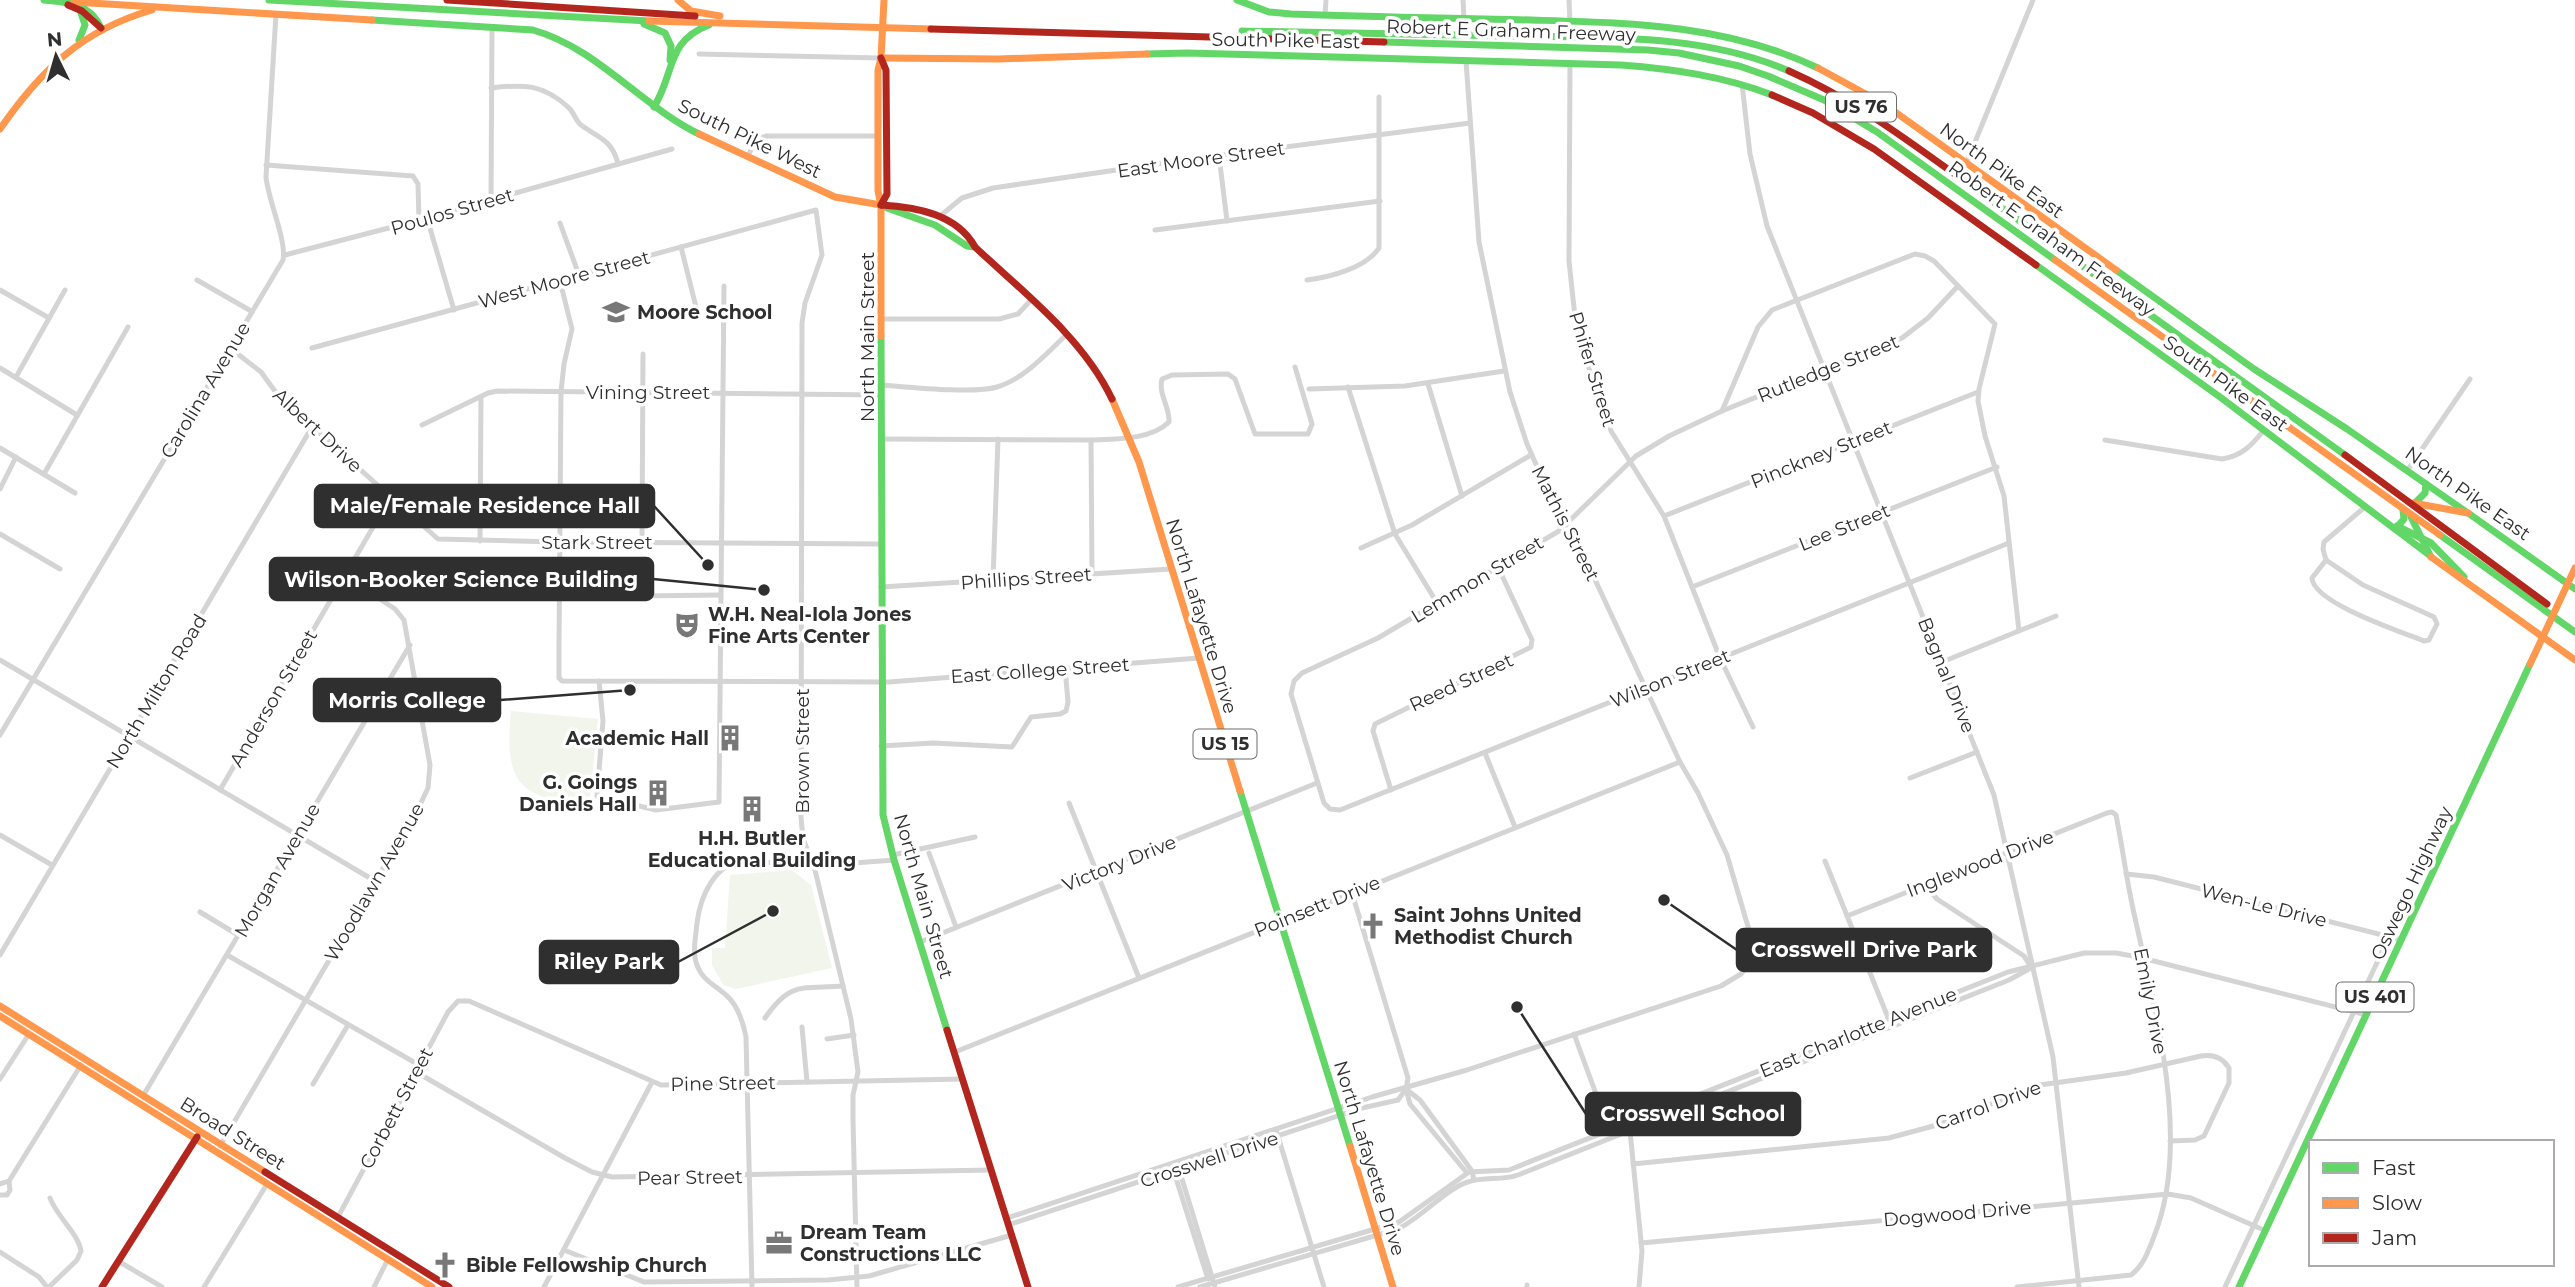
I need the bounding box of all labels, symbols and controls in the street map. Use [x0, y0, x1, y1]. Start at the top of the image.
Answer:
street label: Robert E Graham Freeway [1386, 15, 1637, 46]
north arrow [21, 21, 91, 91]
text: N [46, 27, 63, 52]
street label: South Pike East [1211, 28, 1361, 53]
road number: US 76 [1826, 92, 1896, 122]
street label: South Pike West [674, 94, 825, 183]
street label: North Pike East [1935, 118, 2068, 223]
street label: East Moore Street [1116, 136, 1287, 183]
street label: Robert E Graham Freeway [1944, 156, 2160, 321]
street label: Poulos Street [388, 183, 517, 240]
street label: West Moore Street [476, 245, 653, 313]
street label: North Main Street [856, 251, 879, 422]
school or university icon: Moore School [601, 297, 631, 327]
place label: Moore School [637, 301, 773, 324]
street label: Phifer Street [1564, 309, 1621, 430]
street label: Carolina Avenue [156, 318, 255, 463]
street label: Rutledge Street [1754, 329, 1903, 407]
street label: South Pike East [2159, 330, 2293, 437]
street label: Vining Street [586, 381, 710, 404]
street label: Albert Drive [268, 383, 367, 477]
street label: Pinckney Street [1747, 416, 1895, 493]
street label: North Pike East [2401, 442, 2535, 545]
street label: Mathis Street [1527, 462, 1605, 585]
callout: Male/Female Residence Hall [315, 485, 654, 527]
text: Male/Female Residence Hall [330, 493, 640, 518]
street label: Lee Street [1795, 499, 1893, 556]
street label: North Lafayette Drive [1161, 516, 1242, 716]
street label: Stark Street [541, 531, 653, 554]
street label: Lemmon Street [1407, 531, 1548, 628]
callout: Wilson-Booker Science Building [270, 558, 653, 600]
street label: Phillips Street [960, 562, 1093, 595]
text: Wilson-Booker Science Building [284, 567, 638, 592]
place label: W.H. Neal-Iola Jones Fine Arts Center [708, 603, 911, 648]
street label: North Milton Road [101, 610, 212, 773]
theatre icon: W.H. Neal-Iola Jones Fine Arts Center [672, 610, 702, 640]
street label: Bagnal Drive [1913, 614, 1980, 736]
street label: Anderson Street [225, 625, 322, 771]
street label: Wilson Street [1607, 644, 1734, 713]
street label: Reed Street [1406, 648, 1517, 717]
street label: East College Street [950, 653, 1131, 688]
callout: Morris College [314, 679, 500, 721]
text: Morris College [328, 688, 486, 713]
street label: Brown Street [791, 688, 814, 814]
building icon: Academic Hall [715, 723, 745, 753]
place label: Academic Hall [565, 727, 709, 750]
road number: US 15 [1194, 730, 1256, 758]
place label: G. Goings Daniels Hall [519, 771, 637, 816]
building icon: G. Goings Daniels Hall [643, 778, 673, 808]
building icon: H.H. Butler Educational Building [737, 794, 767, 824]
street label: Morgan Avenue [230, 799, 325, 941]
street label: Woodlawn Avenue [320, 799, 429, 966]
street label: Oswego Highway [2366, 802, 2457, 964]
street label: North Main Street [889, 811, 958, 982]
street label: Inglewood Drive [1903, 825, 2057, 902]
place label: H.H. Butler Educational Building [648, 827, 856, 872]
street label: Victory Drive [1059, 830, 1179, 897]
street label: Poinsett Drive [1251, 871, 1384, 942]
street label: Wen-Le Drive [2199, 879, 2329, 932]
place label: Saint Johns United Methodist Church [1394, 904, 1582, 949]
church icon: Saint Johns United Methodist Church [1358, 911, 1388, 941]
callout: Crosswell Drive Park [1737, 929, 1991, 971]
text: Crosswell Drive Park [1751, 937, 1977, 962]
callout: Riley Park [540, 941, 678, 983]
street label: Emily Drive [2129, 946, 2172, 1056]
text: Riley Park [554, 949, 665, 974]
street label: East Charlotte Avenue [1756, 982, 1960, 1083]
road number: US 401 [2336, 982, 2414, 1012]
street label: Corbett Street [355, 1043, 438, 1173]
street label: North Lafayette Drive [1329, 1058, 1410, 1258]
street label: Pine Street [670, 1071, 776, 1096]
street label: Carrol Drive [1932, 1076, 2044, 1135]
street label: Broad Street [176, 1092, 290, 1175]
callout: Crosswell School [1586, 1093, 1800, 1135]
text: Crosswell School [1600, 1101, 1786, 1126]
street label: Crosswell Drive [1137, 1126, 1281, 1193]
legend [2309, 1140, 2554, 1266]
text: Fast [2372, 1155, 2416, 1180]
street label: Pear Street [637, 1165, 743, 1190]
text: Slow [2372, 1190, 2422, 1215]
street label: Dogwood Drive [1882, 1196, 2032, 1231]
place label: Dream Team Constructions LLC [800, 1221, 982, 1266]
text: Jam [2371, 1225, 2417, 1250]
office icon: Dream Team Constructions LLC [764, 1228, 794, 1258]
church icon: Bible Fellowship Church [430, 1250, 460, 1280]
place label: Bible Fellowship Church [466, 1254, 707, 1277]

